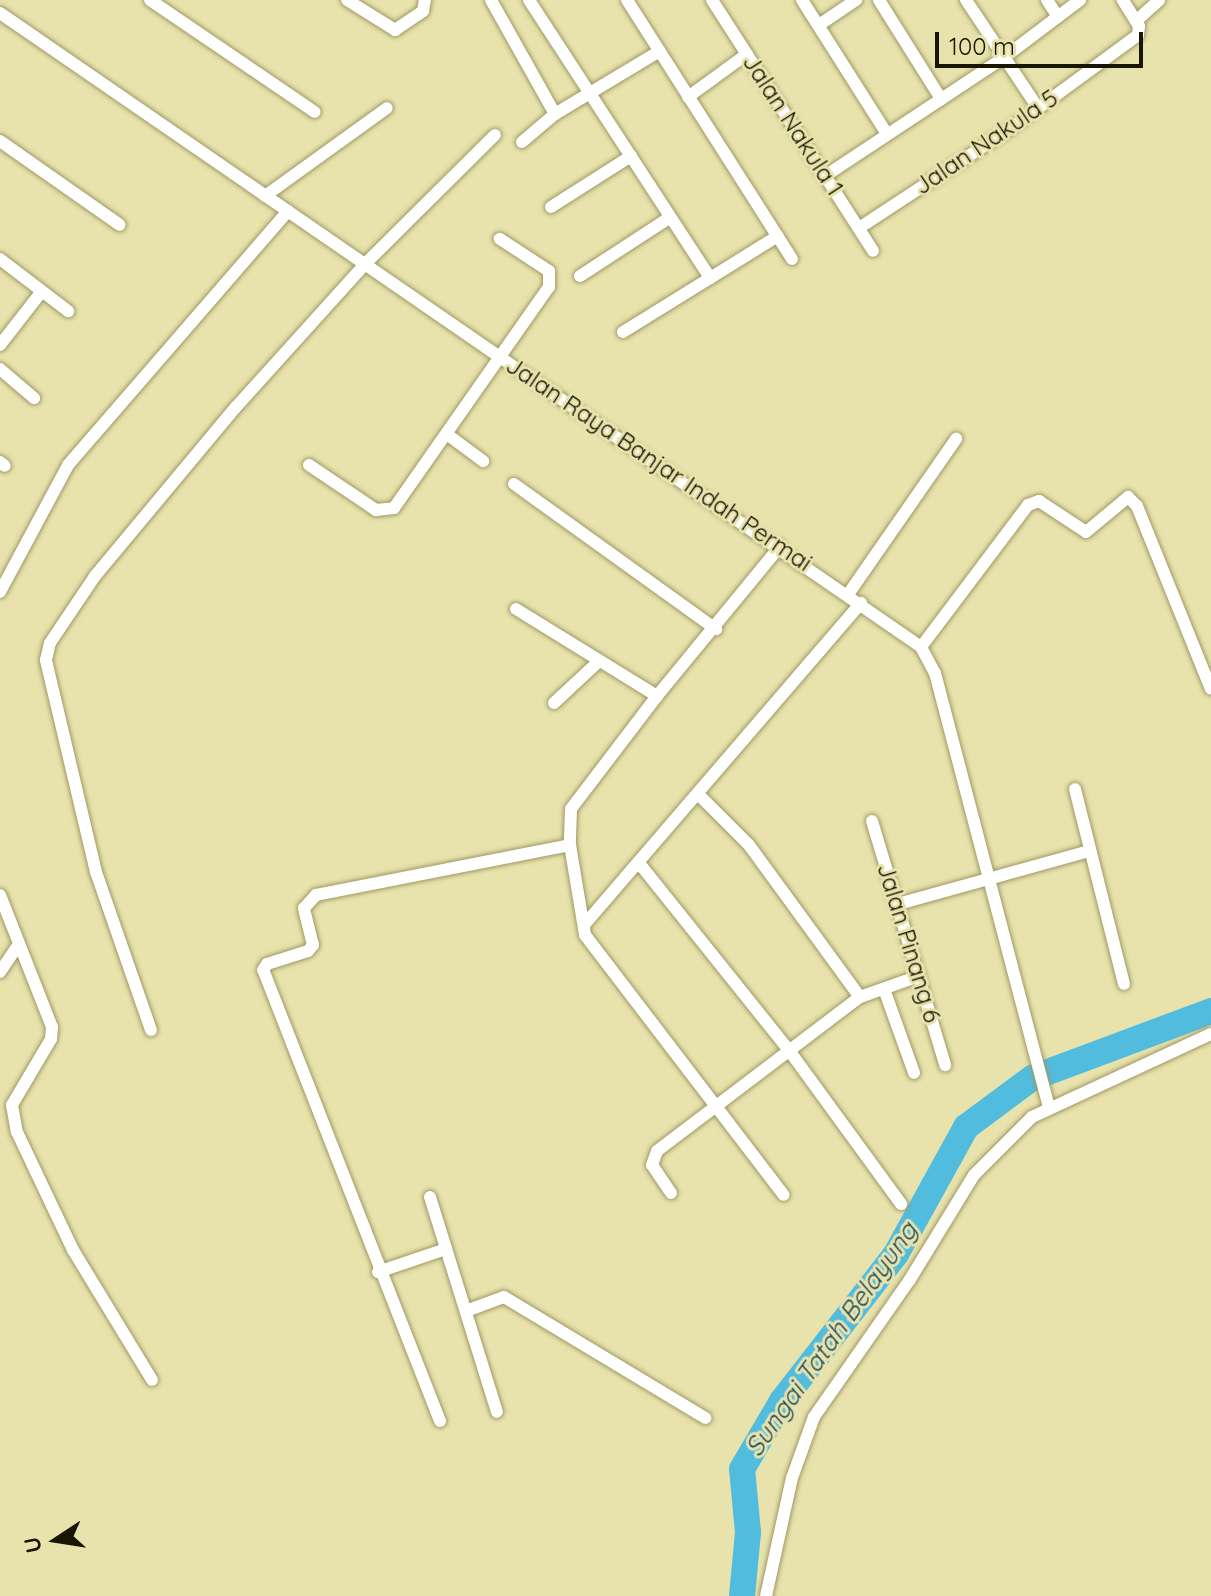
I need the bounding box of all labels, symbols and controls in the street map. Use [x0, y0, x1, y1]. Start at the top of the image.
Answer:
scale bar [939, 16, 1147, 66]
text: 100 m [949, 31, 1015, 61]
street label: Jalan Nakula 1 [737, 49, 849, 201]
street label: Jalan Nakula 5 [909, 83, 1063, 201]
street label: Jalan Raya Banjar Indah Permai [501, 351, 817, 577]
street label: Jalan Pinang 6 [871, 860, 947, 1026]
water label: Sungai Tatah Belayung [738, 1216, 924, 1462]
north arrow [16, 1500, 96, 1580]
text: U [17, 1534, 48, 1555]

